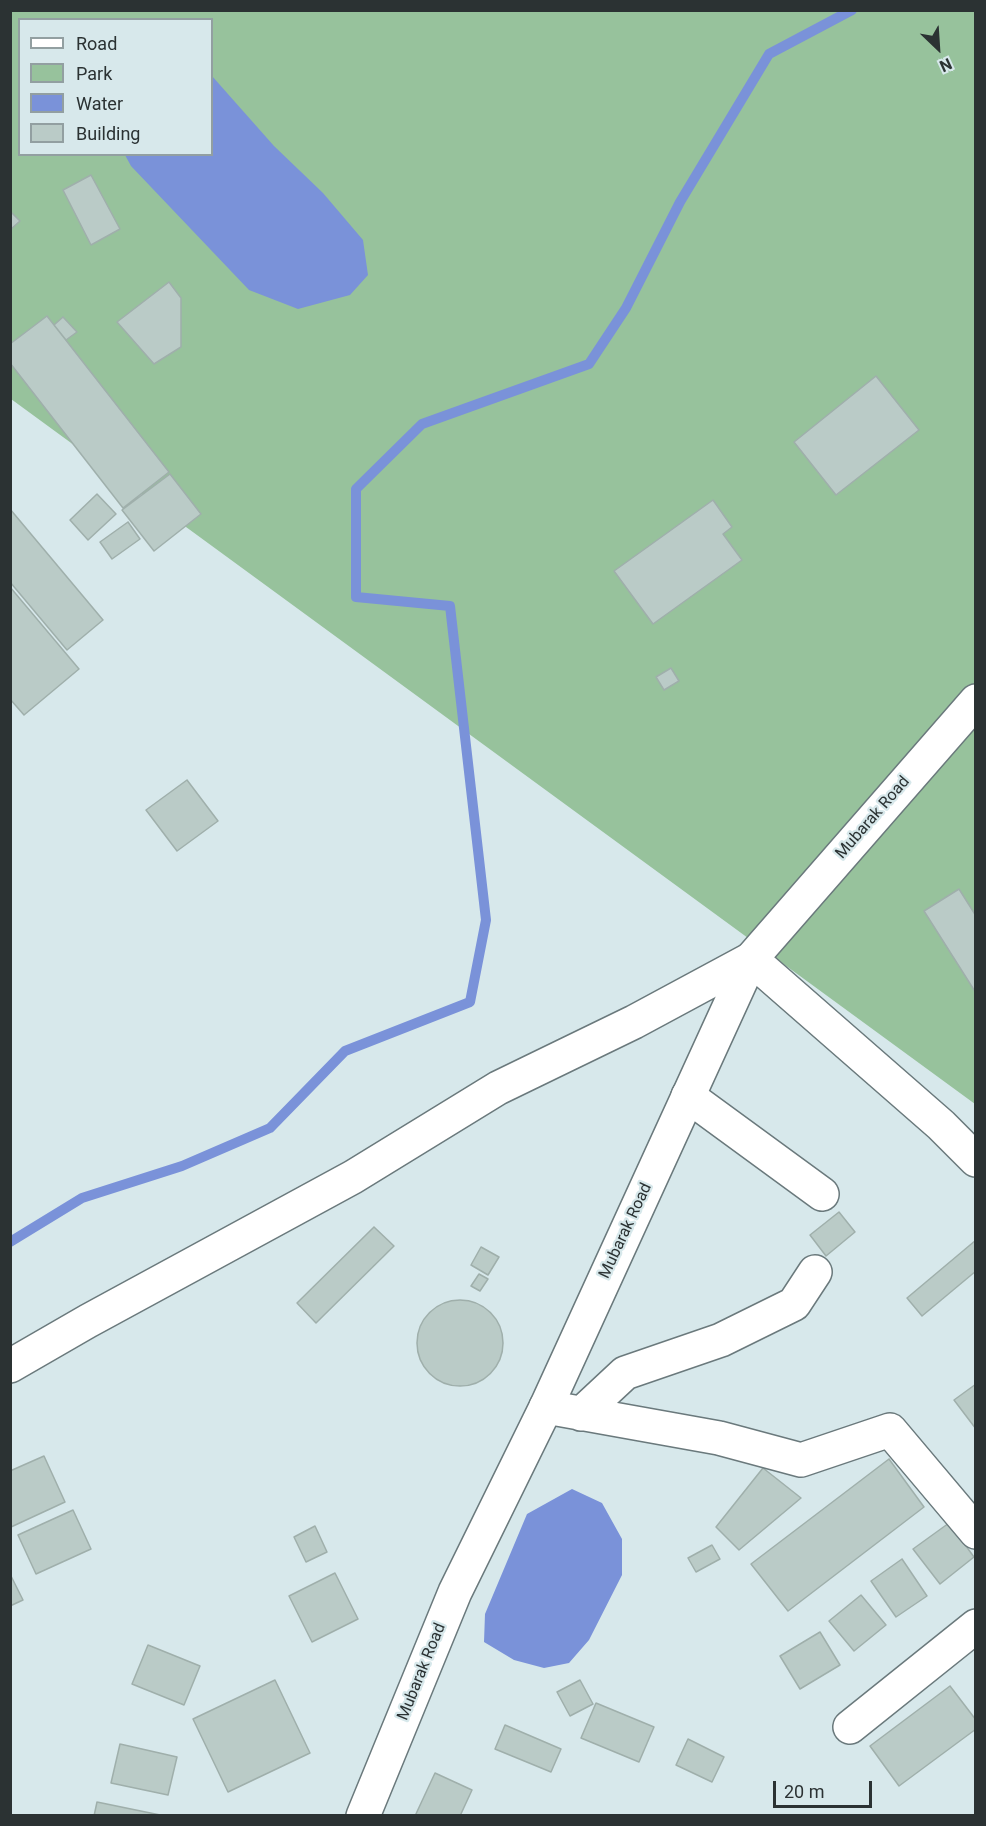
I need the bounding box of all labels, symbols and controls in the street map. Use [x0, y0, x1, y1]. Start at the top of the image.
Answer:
legend [18, 18, 213, 156]
north arrow [908, 18, 968, 78]
text: Road [76, 33, 117, 54]
text: N [937, 54, 955, 76]
text: Park [76, 63, 112, 84]
text: Water [76, 93, 123, 114]
text: Building [76, 123, 140, 144]
street label: Mubarak Road [832, 773, 914, 863]
street label: Mubarak Road [596, 1180, 656, 1282]
street label: Mubarak Road [394, 1621, 450, 1723]
scale bar [776, 1769, 875, 1807]
text: 20 m [784, 1781, 824, 1802]

